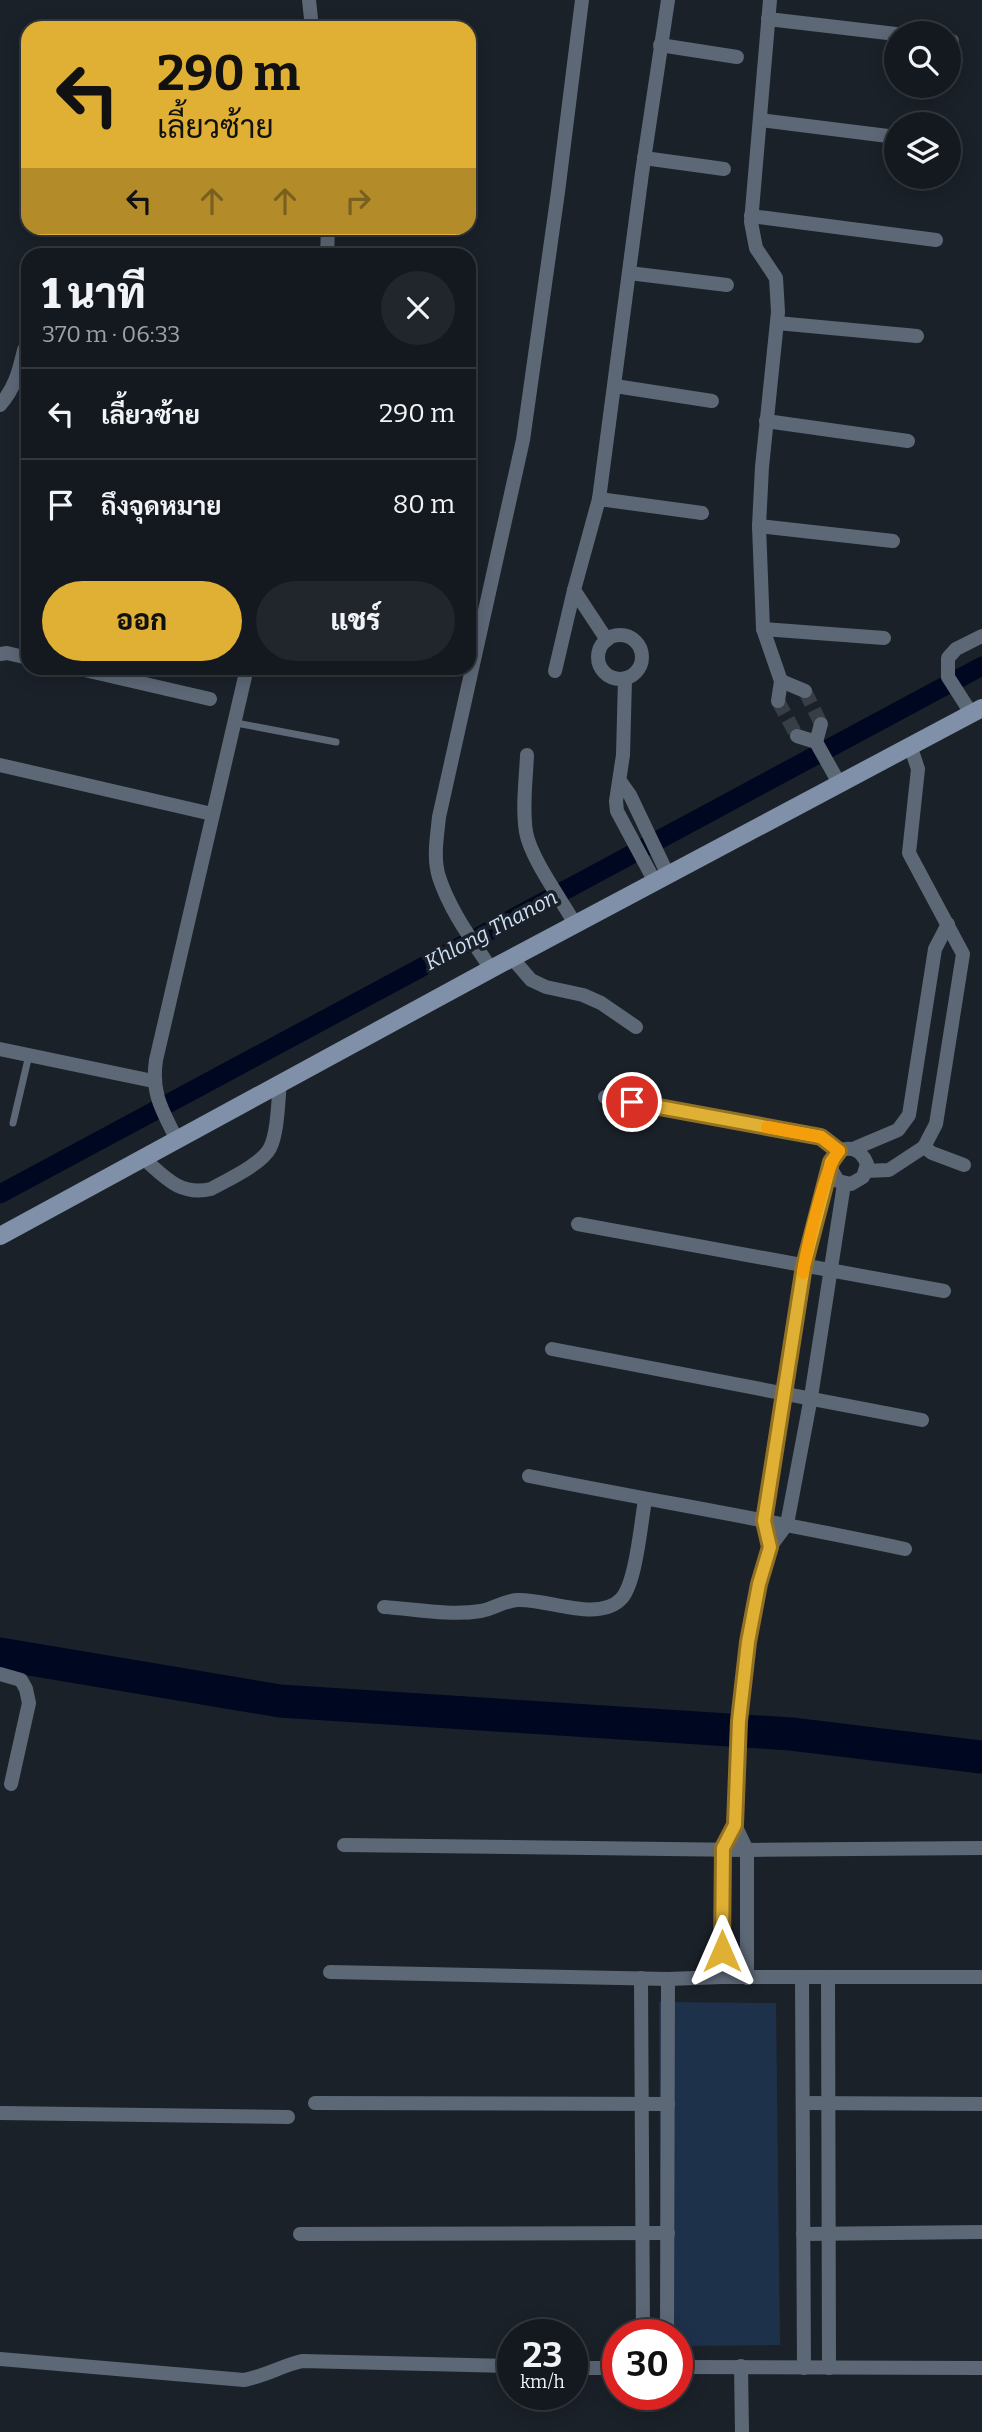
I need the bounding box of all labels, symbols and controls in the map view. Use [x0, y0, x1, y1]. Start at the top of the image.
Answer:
map controls [884, 21, 961, 189]
button: search [884, 21, 961, 98]
text: 290 m [157, 44, 300, 103]
icon: left [42, 49, 133, 140]
text: เลี้ยวซ้าย [157, 108, 274, 146]
button: layers [884, 112, 961, 189]
icon: left [120, 182, 158, 220]
icon: ahead [193, 182, 231, 220]
icon: ahead [266, 182, 304, 220]
icon: right [339, 182, 377, 220]
text: 1 นาที [42, 269, 146, 319]
button: close [381, 271, 455, 345]
text: 370 m · 06:33 [42, 320, 180, 348]
icon: left [42, 395, 80, 433]
text: 290 m [379, 398, 455, 429]
text: เลี้ยวซ้าย [101, 400, 200, 431]
icon: arrive [42, 486, 80, 524]
text: 80 m [393, 489, 455, 520]
text: ถึงจุดหมาย [101, 491, 222, 522]
button: ออก [42, 581, 242, 661]
button: แชร์ [256, 581, 455, 661]
water label: Khlong Thanon [420, 884, 562, 976]
pin [602, 1072, 662, 1132]
icon: arrive [613, 1083, 651, 1121]
position arrow [685, 1914, 759, 1988]
speed limit sign: 30 [602, 2319, 693, 2410]
text: 23 [523, 2334, 562, 2376]
text: km/h [520, 2371, 565, 2393]

